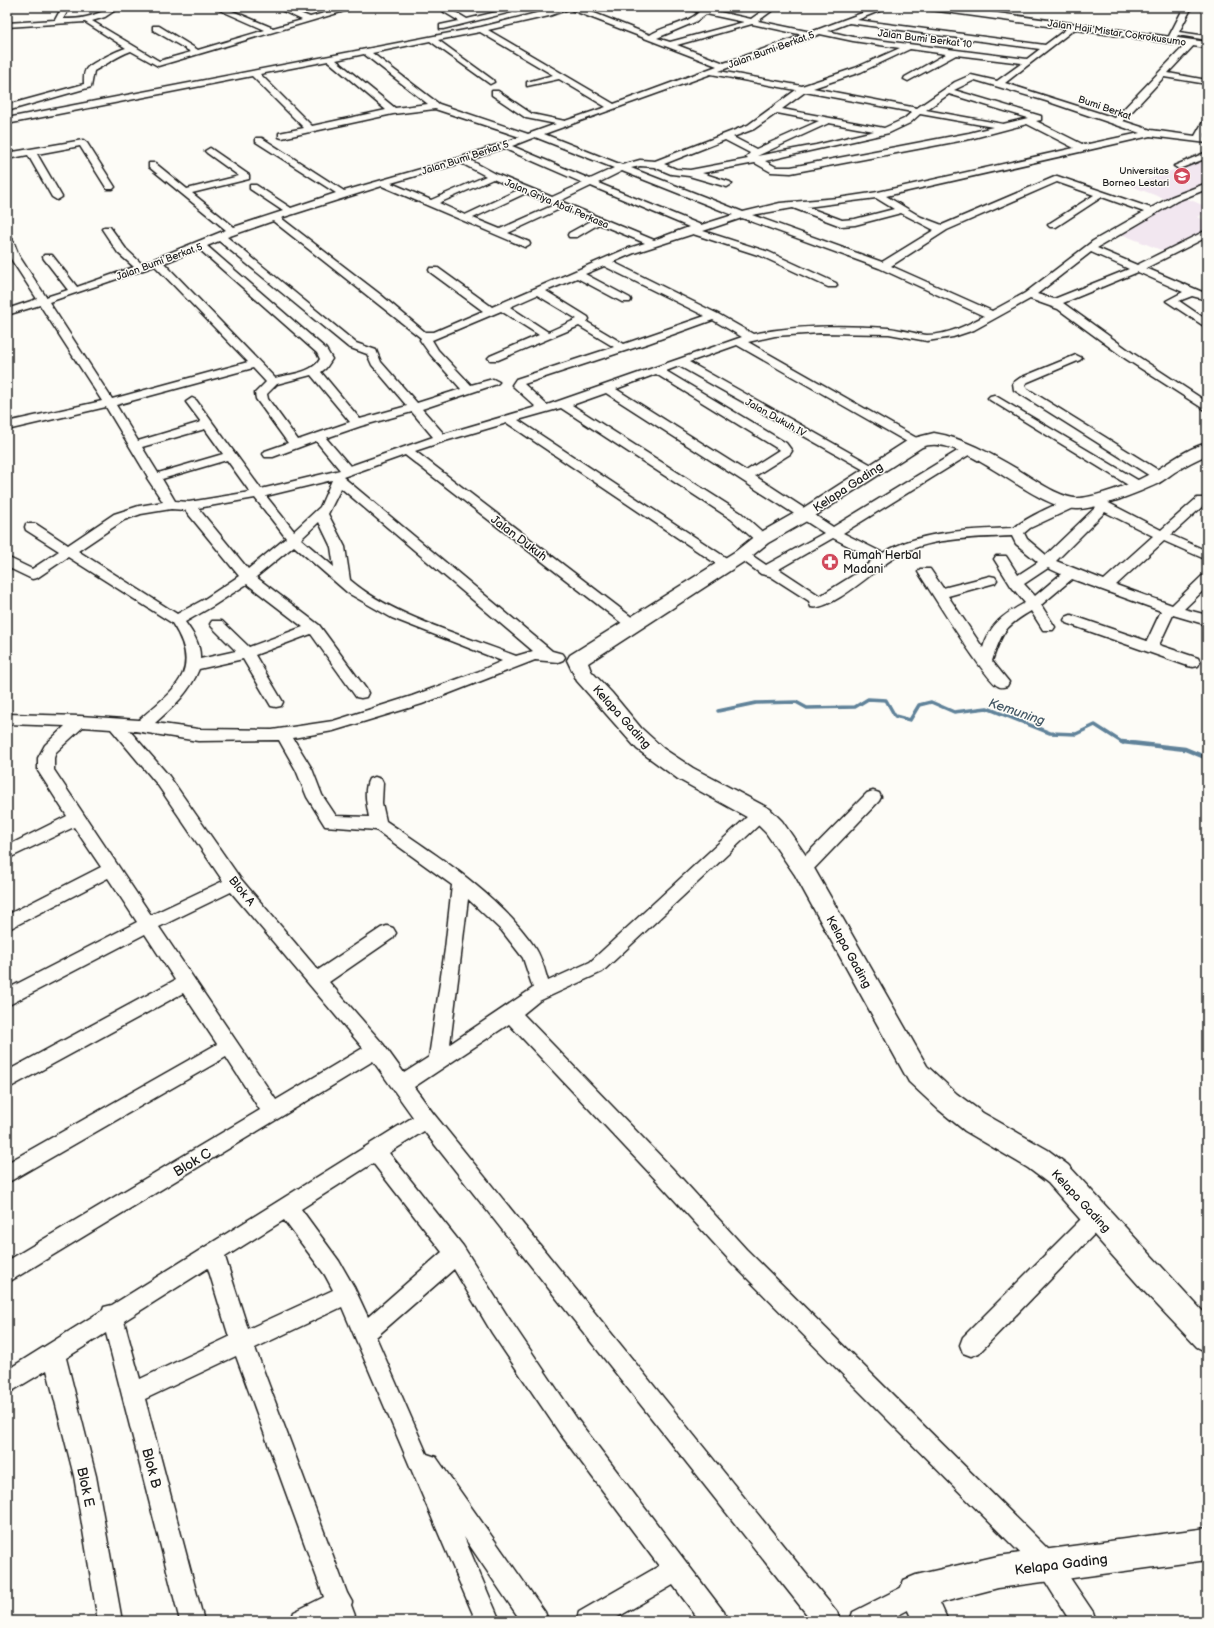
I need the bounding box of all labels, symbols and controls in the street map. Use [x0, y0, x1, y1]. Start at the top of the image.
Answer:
street label: Jalan Haji Mistar Cokrokusumo [1047, 17, 1187, 49]
street label: Jalan Bumi Berkat 10 [877, 27, 973, 51]
street label: Jalan Bumi Berkat 5 [727, 29, 816, 71]
street label: Bumi Berkat [1076, 93, 1133, 123]
street label: Jalan Bumi Berkat 5 [420, 138, 511, 178]
place label: Universitas Borneo Lestari [1102, 165, 1169, 189]
school or university icon: Universitas Borneo Lestari [1172, 166, 1192, 186]
street label: Jalan Griya Abdi Perkasa [503, 177, 611, 231]
street label: Jalan Bumi Berkat 5 [115, 241, 204, 283]
street label: Jalan Dukuh IV [743, 396, 809, 440]
street label: Kelapa Gading [811, 459, 886, 516]
street label: Jalan Dukuh [488, 512, 550, 565]
place label: Rumah Herbal Madani [843, 548, 921, 577]
pharmacy icon: Rumah Herbal Madani [820, 552, 840, 572]
street label: Kelapa Gading [589, 682, 654, 752]
water label: Kemuning [986, 695, 1048, 729]
street label: Blok A [225, 873, 259, 910]
street label: Kelapa Gading [823, 913, 875, 991]
street label: Blok C [170, 1145, 214, 1180]
street label: Kelapa Gading [1048, 1167, 1114, 1236]
street label: Blok B [138, 1446, 165, 1490]
street label: Blok E [73, 1466, 98, 1509]
street label: Kelapa Gading [1014, 1550, 1109, 1579]

